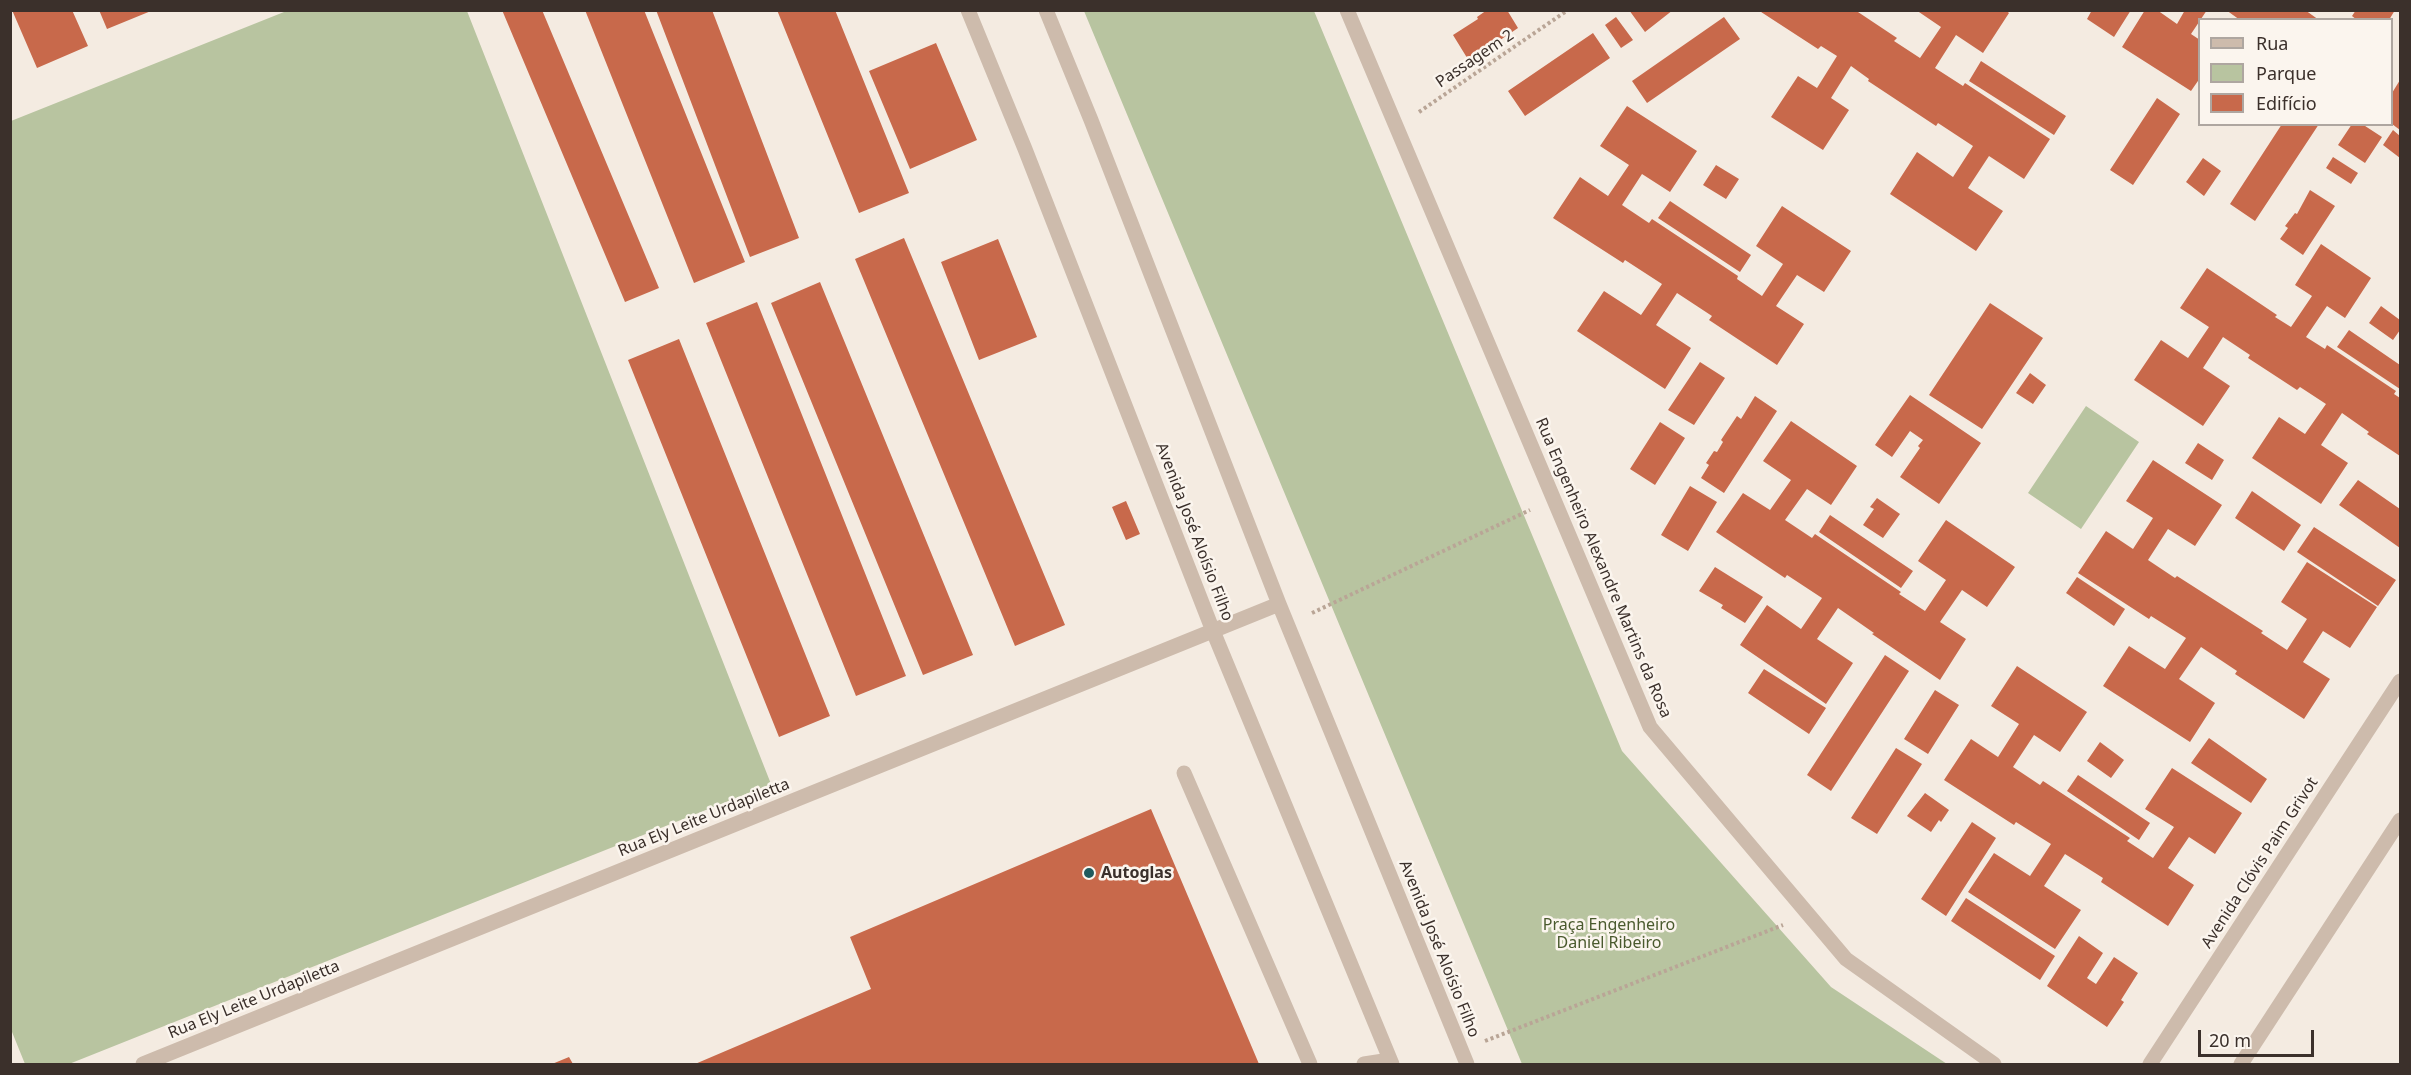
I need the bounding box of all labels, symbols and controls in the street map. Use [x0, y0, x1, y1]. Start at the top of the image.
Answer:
legend [2198, 18, 2393, 126]
street label: Passagem 2 [1432, 26, 1518, 92]
text: Rua [2256, 31, 2288, 55]
text: Parque [2256, 61, 2316, 85]
text: Edifício [2256, 91, 2317, 115]
street label: Rua Engenheiro Alexandre Martins da Rosa [1531, 415, 1675, 721]
street label: Avenida José Aloísio Filho [1151, 440, 1237, 624]
street label: Avenida Clóvis Paim Grivot [2198, 774, 2322, 952]
street label: Rua Ely Leite Urdapiletta [615, 775, 793, 861]
street label: Avenida José Aloísio Filho [1395, 858, 1483, 1040]
place label: Autoglas [1101, 863, 1172, 883]
marker: Autoglas [1082, 866, 1096, 880]
park label: Praça Engenheiro Daniel Ribeiro [1543, 915, 1675, 953]
street label: Rua Ely Leite Urdapiletta [165, 957, 343, 1043]
scale bar [2201, 1018, 2316, 1056]
text: 20 m [2209, 1028, 2251, 1052]

